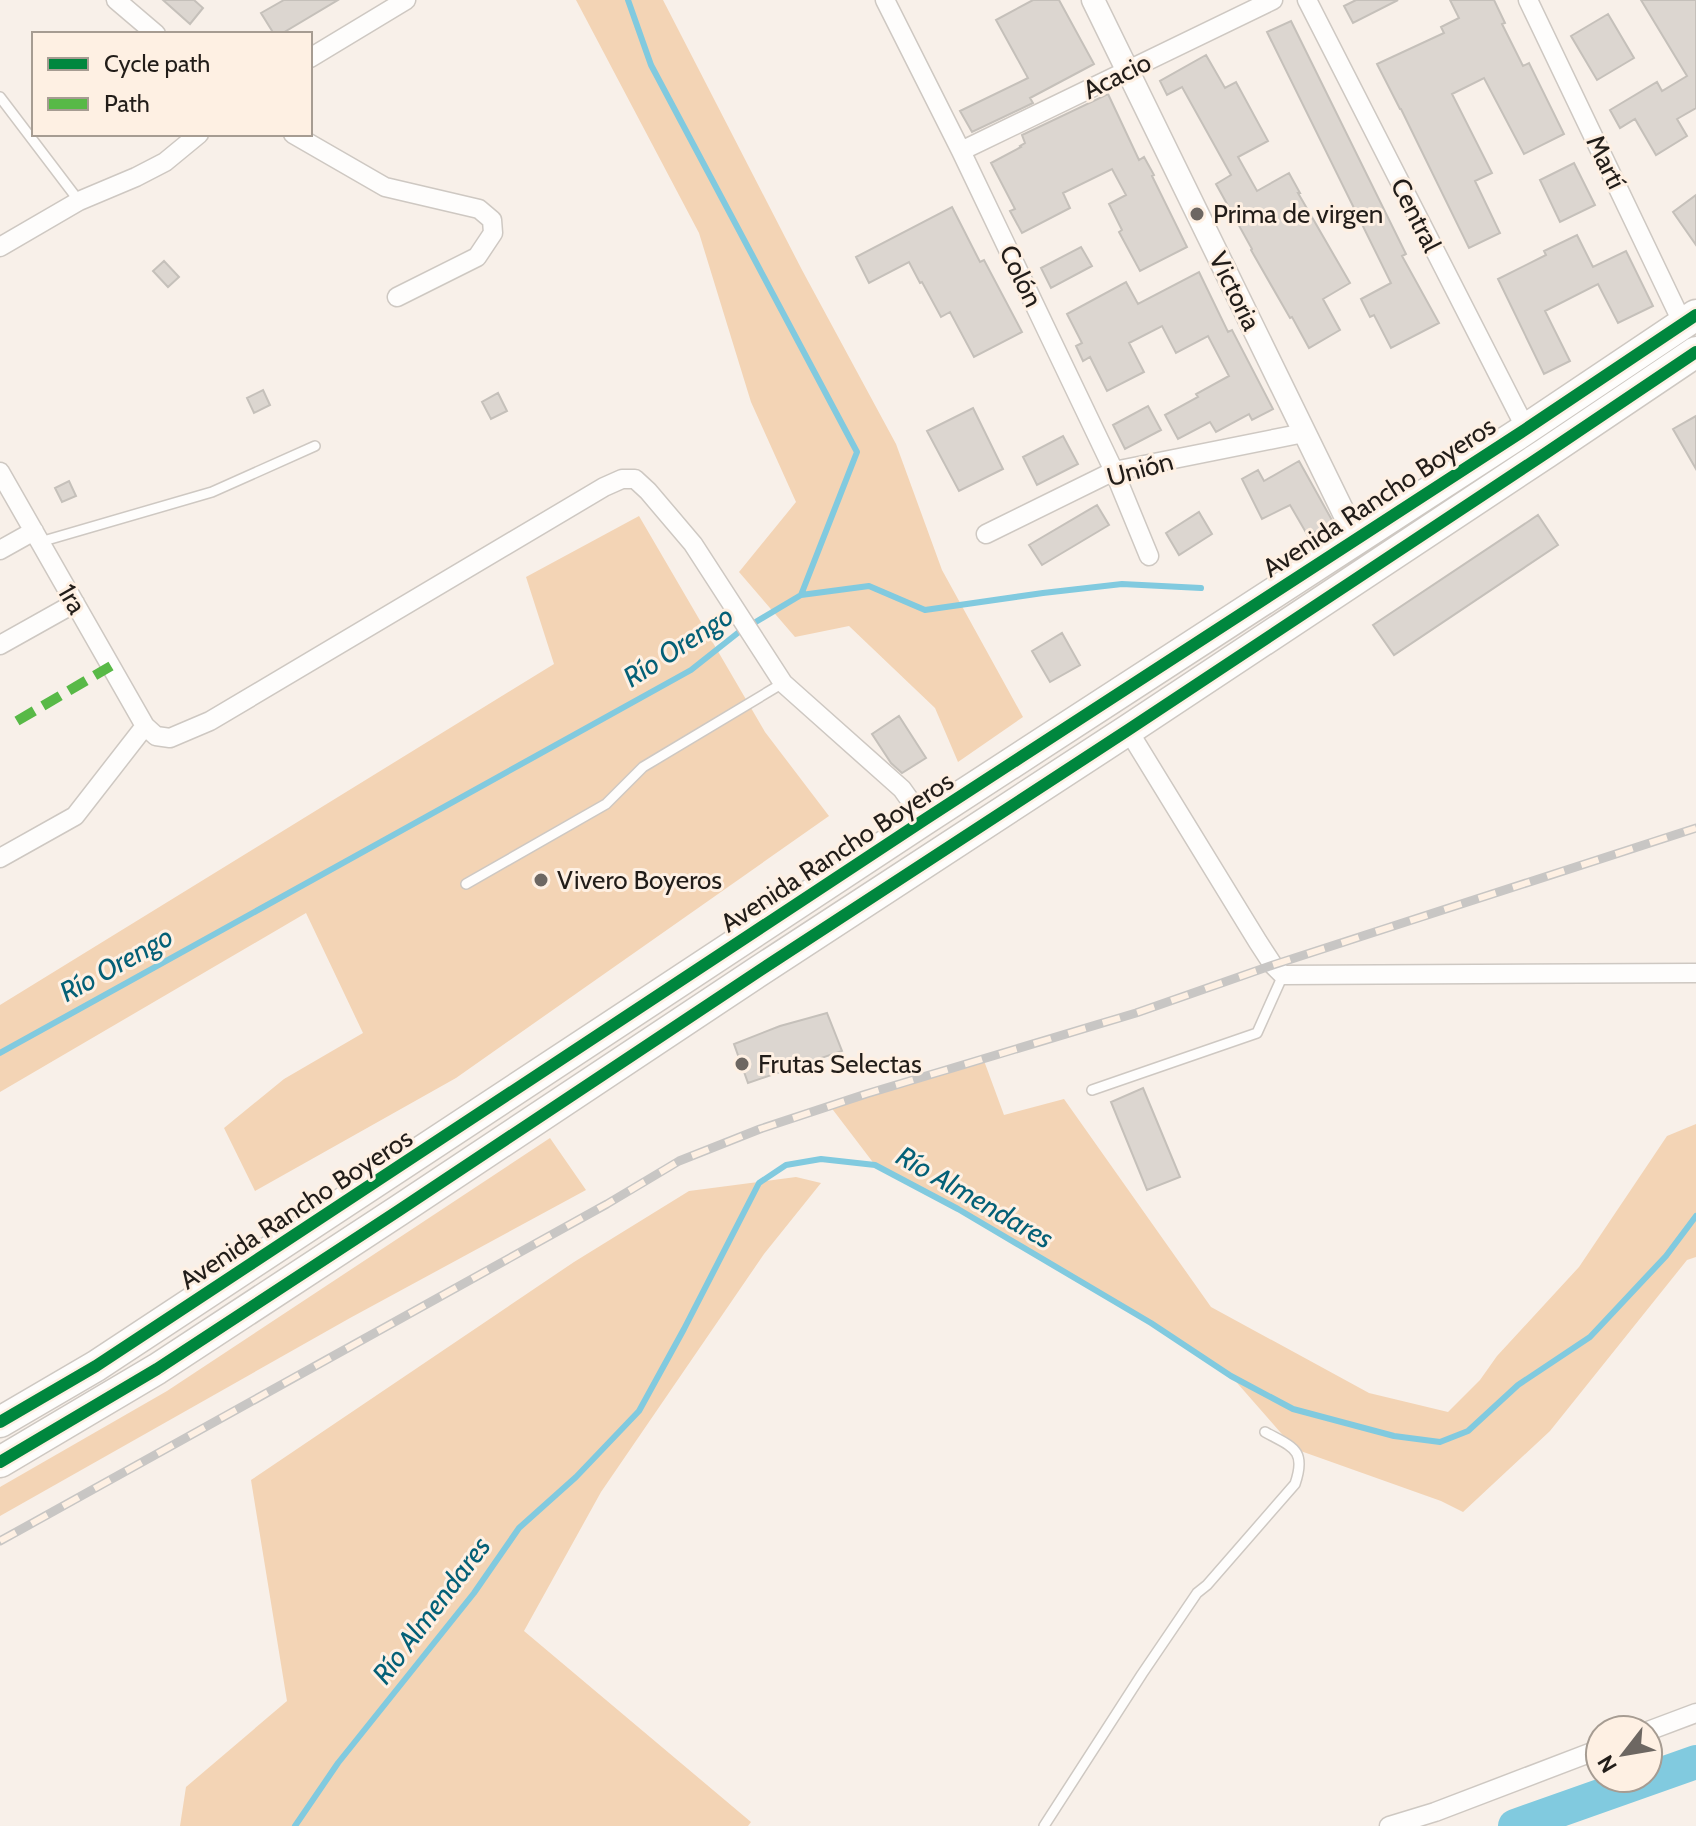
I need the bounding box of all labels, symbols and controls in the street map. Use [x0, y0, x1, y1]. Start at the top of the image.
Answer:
legend [32, 32, 312, 136]
street label: Acacio [1078, 46, 1156, 106]
text: Cycle path [104, 49, 210, 78]
text: Path [104, 89, 150, 118]
street label: Martí [1579, 130, 1633, 195]
street label: Central [1384, 173, 1448, 257]
place label: Prima de virgen [1213, 198, 1383, 230]
marker: Prima de virgen [1188, 205, 1206, 223]
street label: Colón [992, 240, 1050, 312]
street label: Victoria [1202, 246, 1268, 336]
street label: Avenida Rancho Boyeros [1257, 410, 1502, 584]
street label: Unión [1103, 445, 1177, 493]
street label: 1ra [51, 578, 93, 620]
water label: Río Orengo [617, 598, 739, 694]
street label: Avenida Rancho Boyeros [715, 765, 960, 939]
place label: Vivero Boyeros [557, 864, 722, 896]
marker: Vivero Boyeros [532, 871, 550, 889]
water label: Río Orengo [53, 919, 179, 1009]
place label: Frutas Selectas [758, 1048, 922, 1080]
marker: Frutas Selectas [733, 1055, 751, 1073]
street label: Avenida Rancho Boyeros [174, 1122, 419, 1296]
water label: Río Almendares [891, 1138, 1060, 1256]
water label: Río Almendares [365, 1530, 497, 1690]
north arrow [1584, 1714, 1664, 1794]
text: N [1592, 1750, 1623, 1778]

